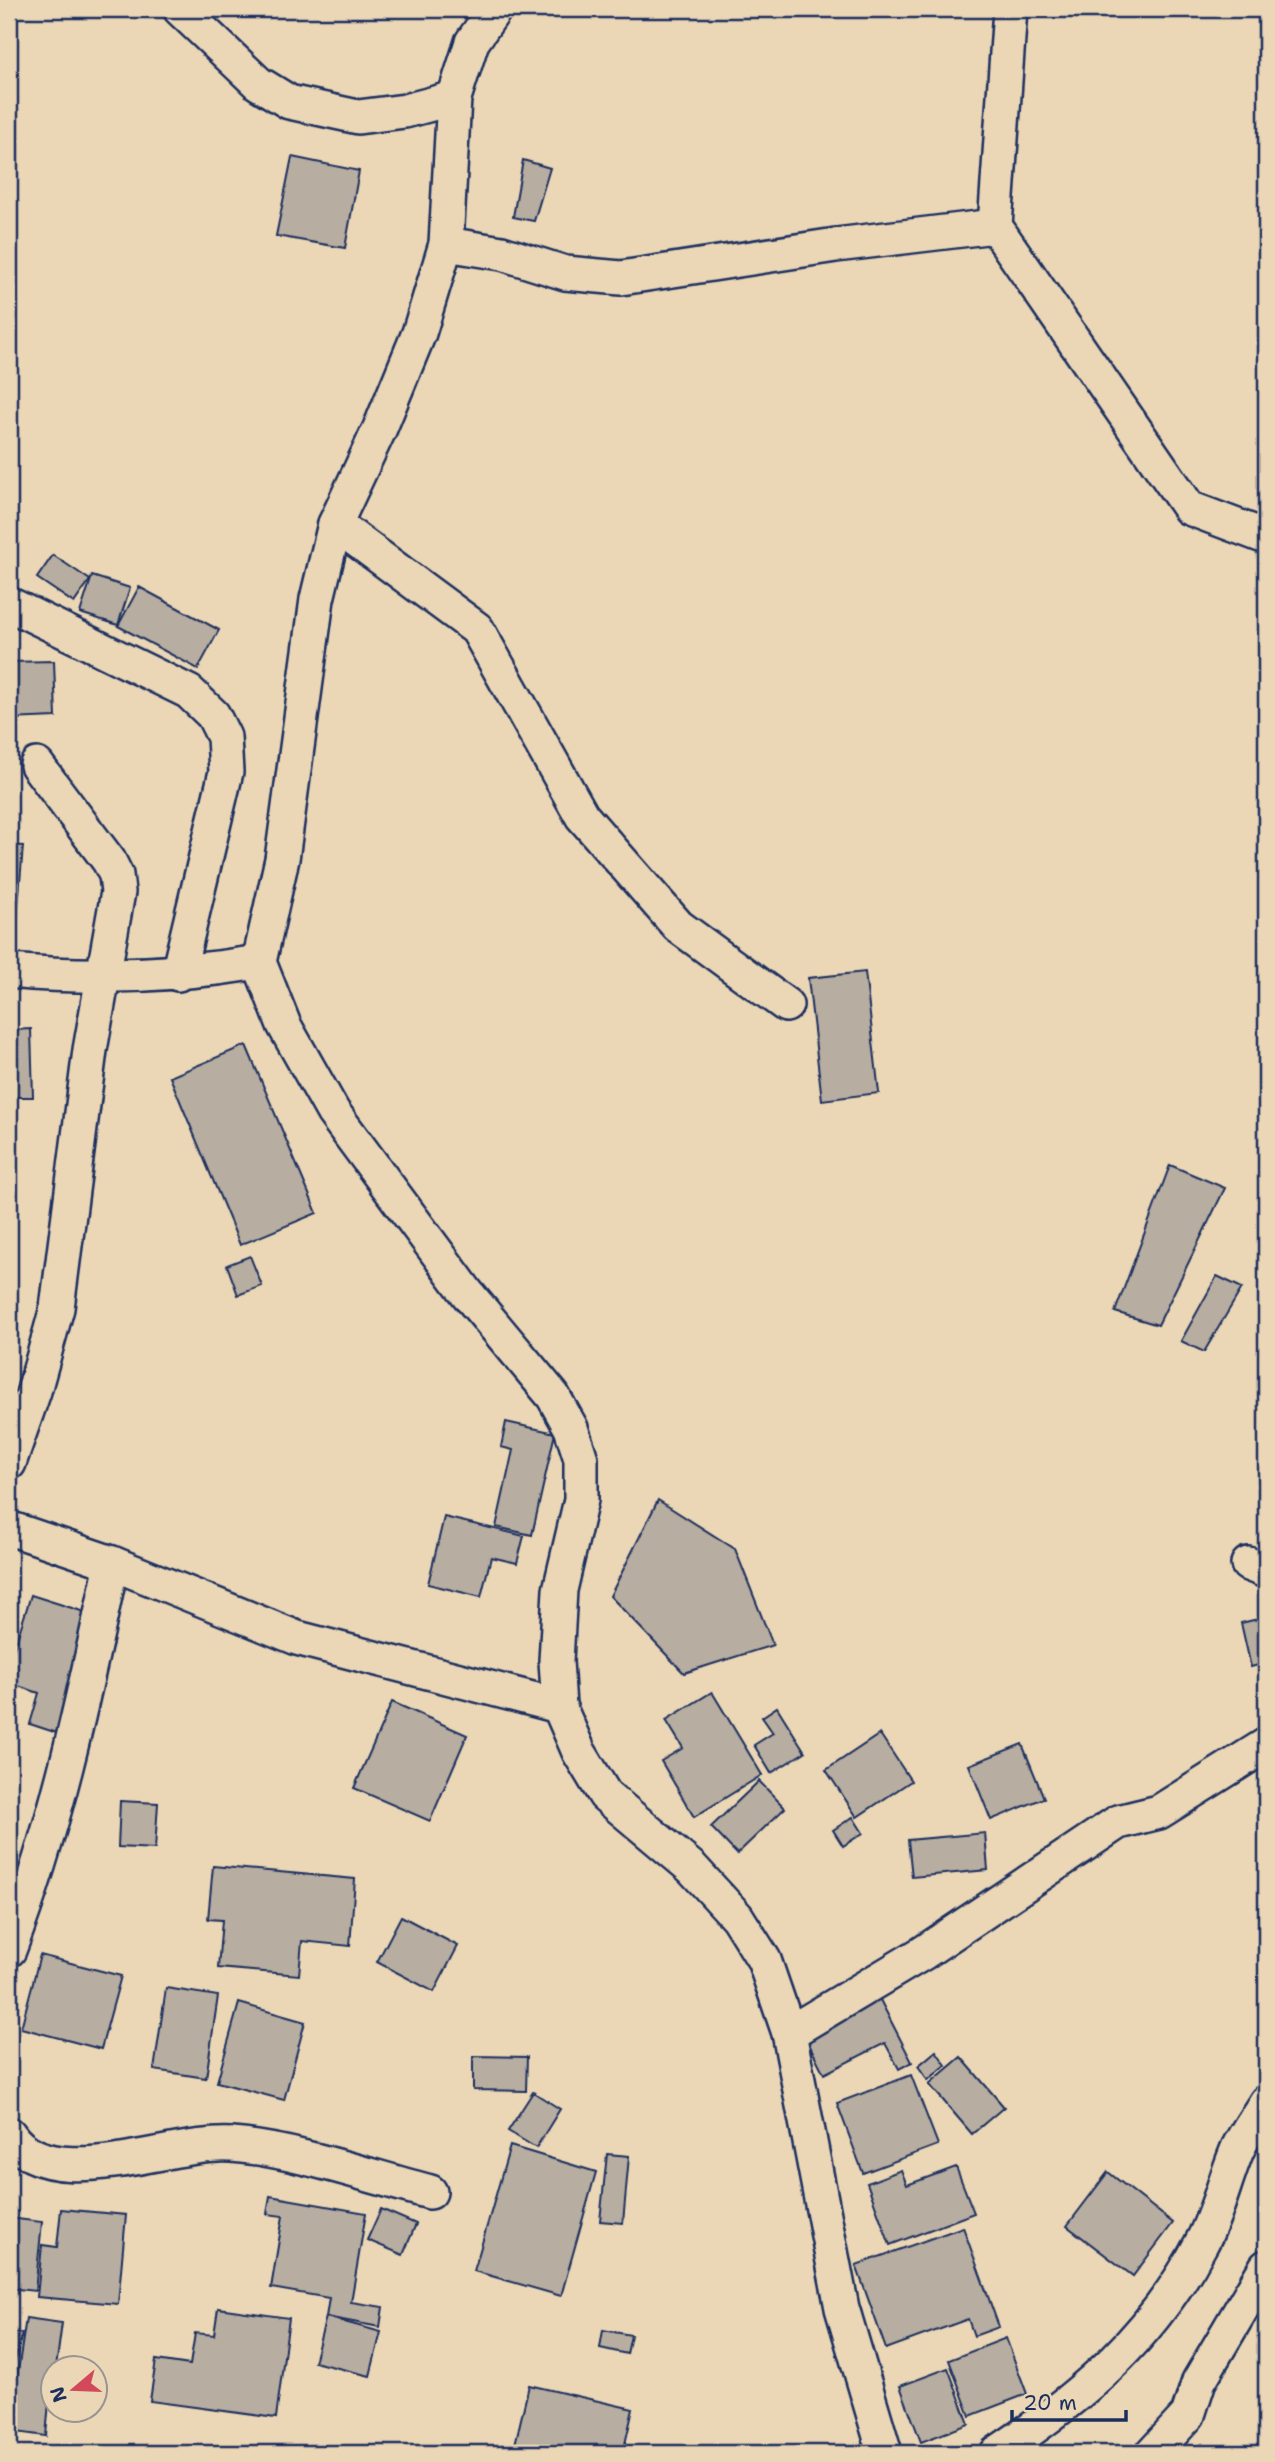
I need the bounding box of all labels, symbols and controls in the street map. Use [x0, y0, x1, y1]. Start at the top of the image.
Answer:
north arrow [38, 2354, 108, 2424]
scale bar [1012, 2378, 1126, 2422]
text: N [44, 2383, 73, 2406]
text: 20 m [1023, 2389, 1077, 2417]

